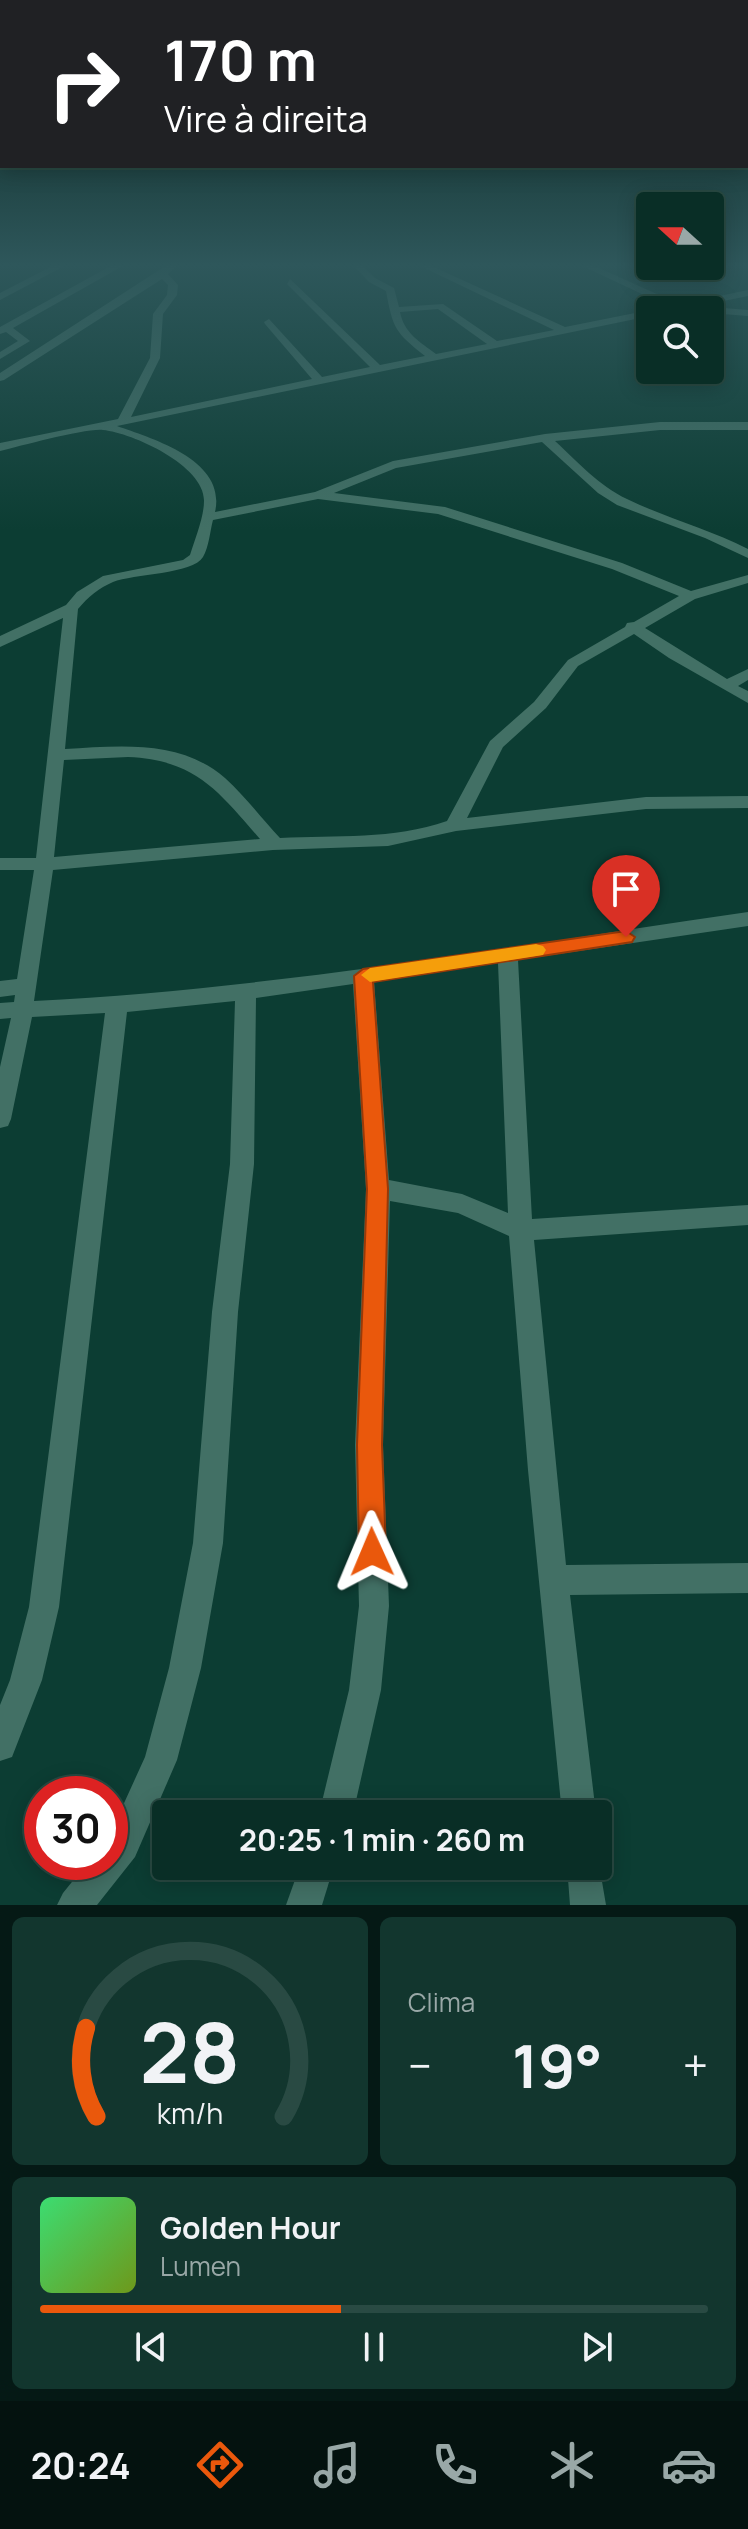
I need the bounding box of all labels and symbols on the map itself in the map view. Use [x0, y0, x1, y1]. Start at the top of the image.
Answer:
north arrow [636, 192, 724, 280]
pin [592, 855, 660, 937]
position arrow [330, 1510, 414, 1594]
speed limit sign: 30 [24, 1776, 128, 1880]

